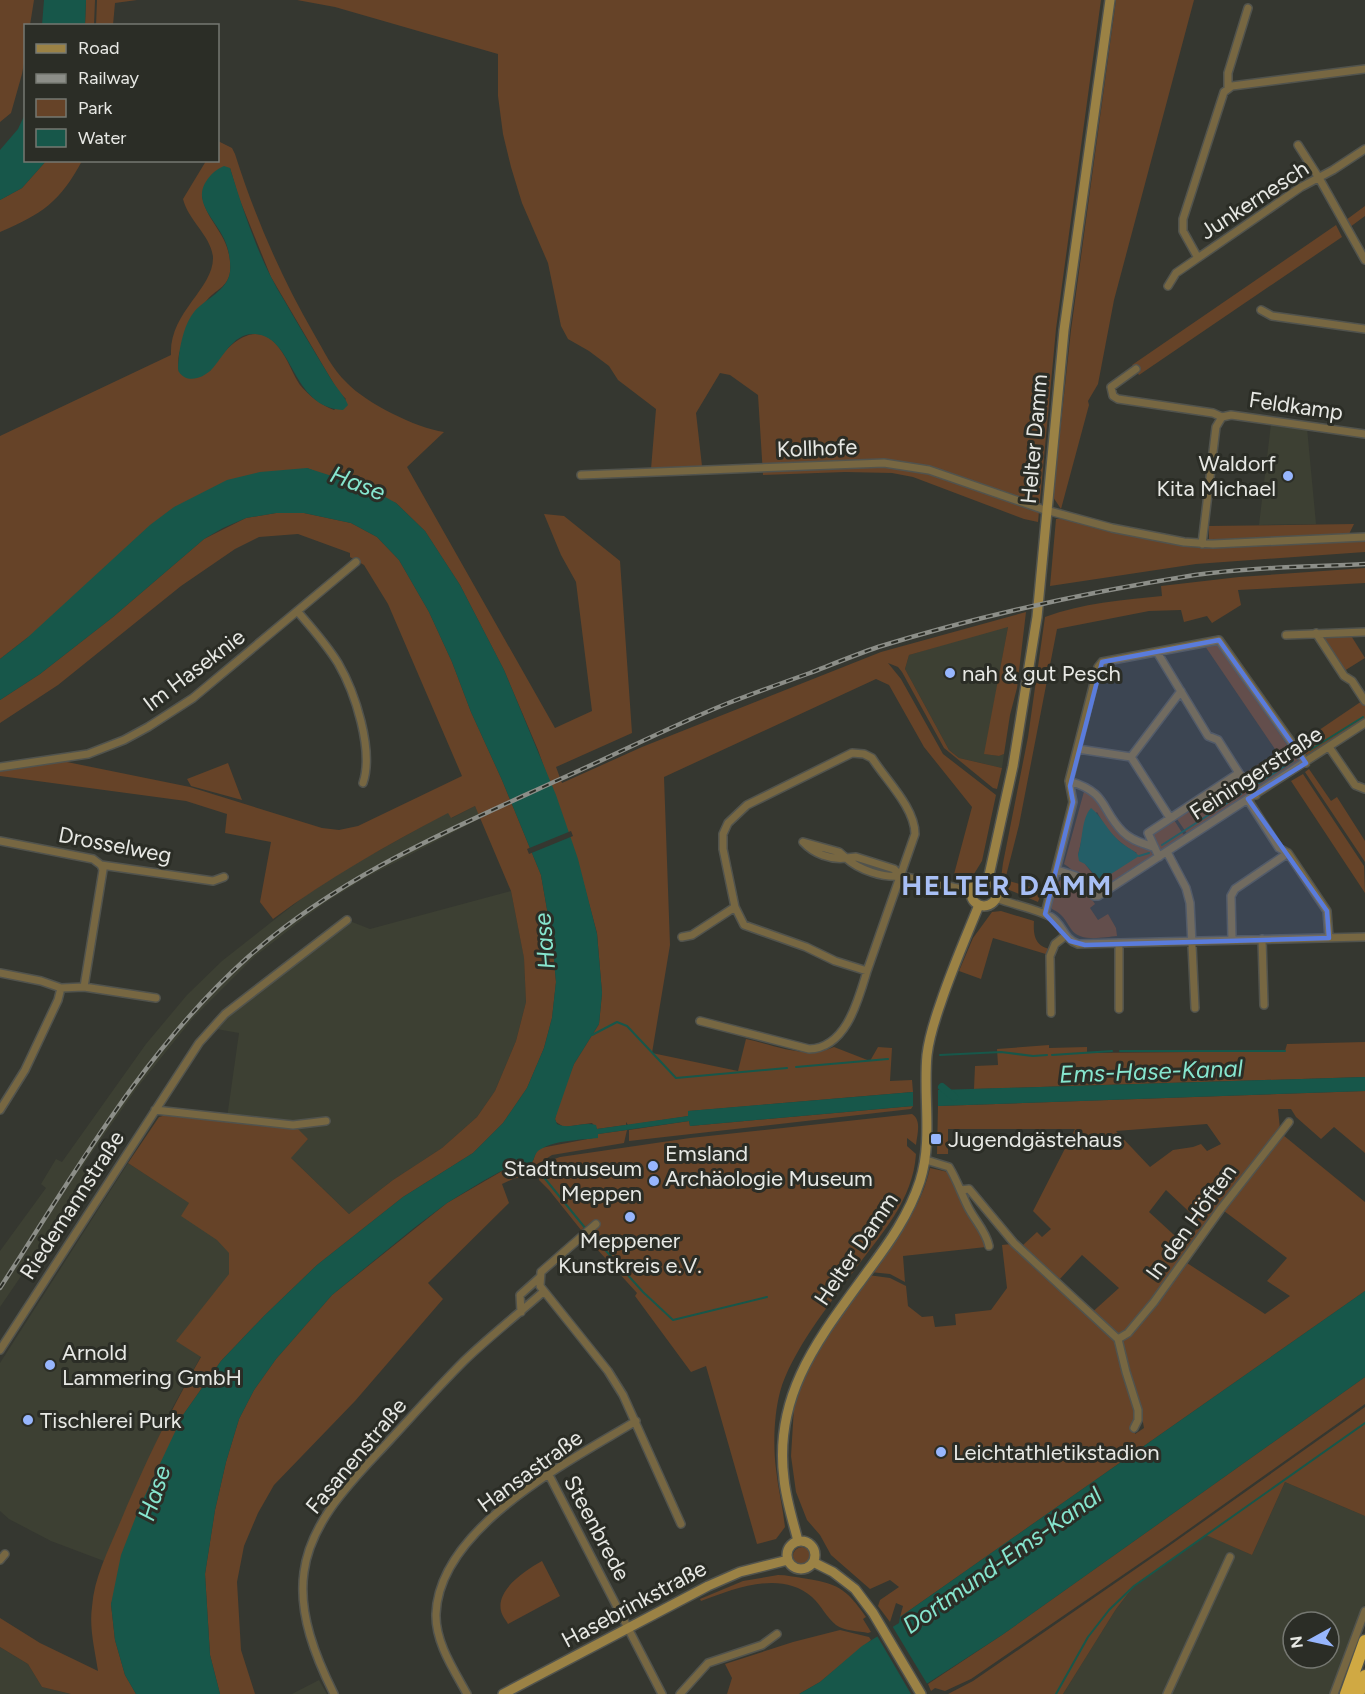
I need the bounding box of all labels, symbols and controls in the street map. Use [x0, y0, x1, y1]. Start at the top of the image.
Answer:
legend [24, 24, 219, 162]
text: Road [78, 37, 119, 59]
text: Railway [78, 67, 140, 89]
text: Park [78, 97, 113, 119]
text: Water [78, 127, 126, 149]
street label: Junkernesch [1194, 155, 1314, 245]
street label: Helter Damm [1015, 373, 1053, 505]
street label: Feldkamp [1247, 386, 1345, 426]
street label: Kollhofe [776, 433, 858, 463]
place label: Waldorf Kita Michael [1157, 450, 1277, 502]
water label: Hase [326, 459, 390, 507]
marker: Waldorf Kita Michael [1281, 469, 1295, 483]
street label: Im Haseknie [138, 623, 250, 717]
place label: nah & gut Pesch [962, 660, 1121, 687]
marker: nah & gut Pesch [943, 666, 957, 680]
street label: Feiningerstraße [1185, 720, 1327, 826]
street label: Drosselweg [56, 821, 174, 869]
district label: HELTER DAMM [901, 868, 1113, 902]
water label: Hase [527, 912, 561, 970]
water label: Ems-Hase-Kanal [1059, 1053, 1244, 1089]
street label: Riedemannstraße [14, 1126, 130, 1284]
place label: Jugendgästehaus [948, 1126, 1122, 1153]
marker: Jugendgästehaus [929, 1132, 943, 1146]
place label: Emsland Archäologie Museum [665, 1140, 873, 1192]
place label: Stadtmuseum Meppen [504, 1155, 642, 1207]
marker: Emsland Archäologie Museum [646, 1159, 660, 1173]
street label: In den Höften [1140, 1159, 1242, 1285]
marker: Stadtmuseum Meppen [647, 1174, 661, 1188]
street label: Helter Damm [808, 1187, 904, 1311]
marker: Meppener Kunstkreis e.V. [623, 1210, 637, 1224]
place label: Meppener Kunstkreis e.V. [558, 1227, 702, 1279]
place label: Arnold Lammering GmbH [62, 1339, 242, 1391]
marker: Arnold Lammering GmbH [43, 1358, 57, 1372]
street label: Fasanenstraße [300, 1393, 412, 1519]
place label: Tischlerei Purk [40, 1407, 182, 1434]
marker: Tischlerei Purk [21, 1413, 35, 1427]
street label: Hansastraße [472, 1424, 588, 1518]
place label: Leichtathletikstadion [953, 1439, 1160, 1466]
marker: Leichtathletikstadion [934, 1445, 948, 1459]
water label: Hase [131, 1462, 177, 1524]
street label: Steenbrede [558, 1471, 636, 1585]
water label: Dortmund-Ems-Kanal [897, 1480, 1108, 1640]
street label: Hasebrinkstraße [557, 1555, 711, 1653]
north arrow [1281, 1610, 1341, 1670]
text: N [1286, 1635, 1307, 1649]

